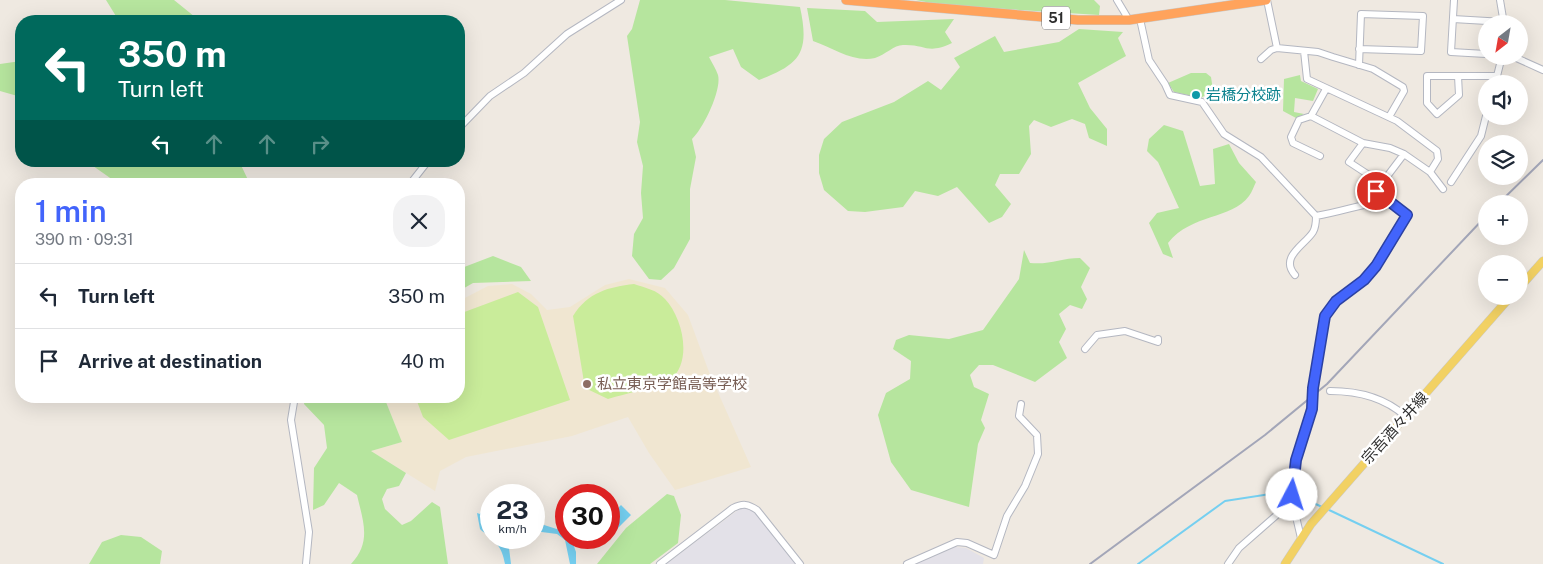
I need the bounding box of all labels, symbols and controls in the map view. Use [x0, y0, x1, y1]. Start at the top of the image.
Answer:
road number: 51 [1042, 7, 1070, 30]
north arrow [1478, 15, 1528, 65]
map controls [1478, 15, 1528, 305]
text: 350 m [118, 34, 227, 75]
icon: left [35, 35, 100, 100]
button: sound [1478, 75, 1528, 125]
text: Turn left [118, 76, 204, 102]
place label: 岩橋分校跡 [1206, 86, 1281, 103]
marker: 岩橋分校跡 [1190, 89, 1202, 101]
icon: left [147, 130, 175, 158]
icon: ahead [200, 130, 228, 158]
icon: ahead [253, 130, 281, 158]
icon: right [306, 130, 334, 158]
button: layers [1478, 135, 1528, 185]
pin [1355, 170, 1397, 212]
icon: arrive [1362, 177, 1390, 205]
text: 1 min [35, 193, 106, 229]
button: close [393, 195, 445, 247]
button: + [1478, 195, 1528, 245]
text: 390 m · 09:31 [35, 230, 134, 249]
button: − [1478, 255, 1528, 305]
icon: left [35, 282, 63, 310]
text: Turn left [78, 285, 155, 307]
text: 350 m [388, 285, 445, 307]
icon: arrive [35, 347, 63, 375]
text: Arrive at destination [78, 350, 262, 372]
text: 40 m [400, 350, 445, 372]
place label: 私立東京学館高等学校 [597, 375, 747, 392]
marker: 私立東京学館高等学校 [581, 378, 593, 390]
street label: 宗吾酒々井線 [1358, 389, 1431, 467]
position arrow [1265, 468, 1317, 520]
speed limit sign: 30 [555, 484, 620, 549]
text: 23 [496, 495, 529, 525]
text: km/h [498, 522, 527, 536]

